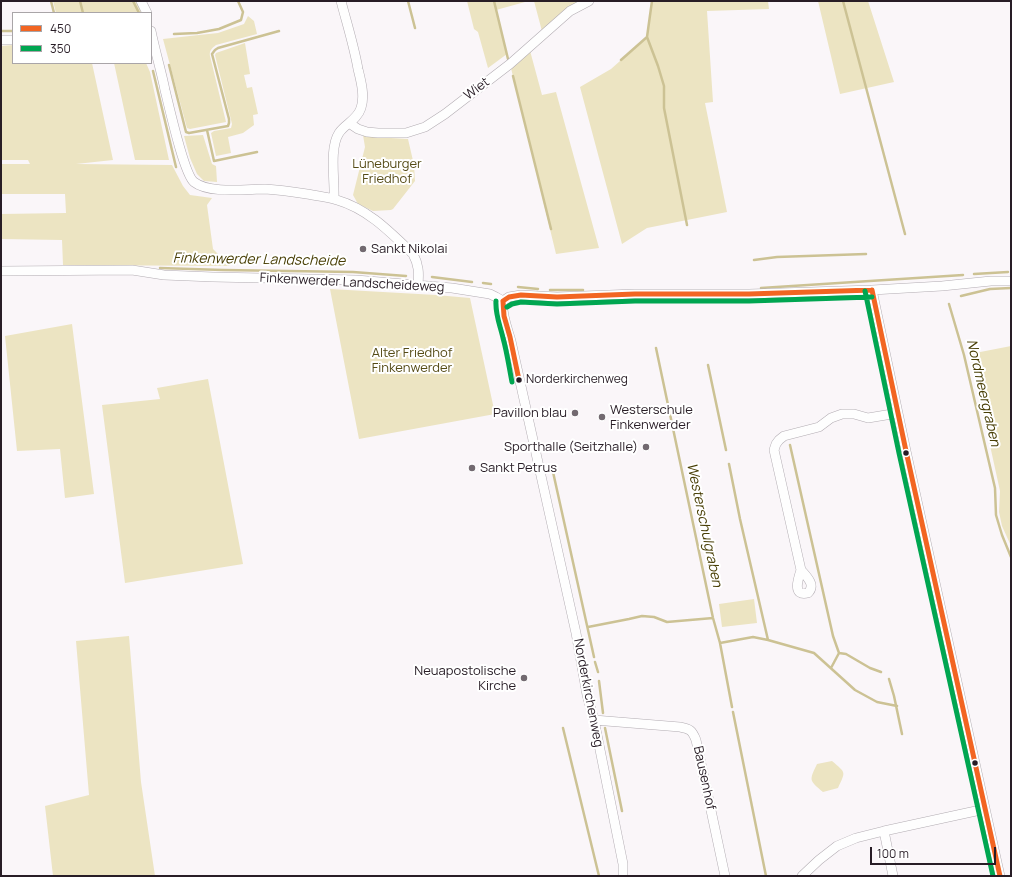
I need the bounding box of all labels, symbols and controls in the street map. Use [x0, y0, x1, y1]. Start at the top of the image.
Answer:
legend [12, 12, 152, 64]
text: 450 [50, 20, 71, 37]
text: 350 [50, 40, 71, 57]
street label: Wiet [461, 74, 493, 104]
park label: Lüneburger Friedhof [352, 156, 422, 187]
place label: Sankt Nikolai [371, 241, 447, 257]
marker: Sankt Nikolai [358, 244, 368, 254]
water label: Finkenwerder Landscheide [173, 250, 345, 270]
street label: Finkenwerder Landscheideweg [259, 270, 445, 296]
water label: Nordmeergraben [963, 338, 1003, 448]
park label: Alter Friedhof Finkenwerder [372, 345, 452, 376]
place label: Norderkirchenweg [526, 373, 628, 387]
marker: Norderkirchenweg [514, 375, 524, 385]
place label: Westerschule Finkenwerder [610, 402, 693, 433]
place label: Pavillon blau [493, 405, 567, 421]
marker: Pavillon blau [570, 408, 580, 418]
marker: Westerschule Finkenwerder [597, 412, 607, 422]
place label: Sporthalle (Seitzhalle) [504, 439, 638, 455]
marker: Sporthalle (Seitzhalle) [641, 442, 651, 452]
unlabelled marker [901, 448, 911, 458]
place label: Sankt Petrus [480, 460, 557, 476]
water label: Westerschulgraben [683, 461, 725, 589]
marker: Sankt Petrus [467, 463, 477, 473]
street label: Norderkirchenweg [570, 637, 606, 749]
place label: Neuapostolische Kirche [414, 663, 516, 694]
marker: Neuapostolische Kirche [519, 673, 529, 683]
street label: Bausenhof [690, 745, 718, 811]
unlabelled marker [970, 758, 980, 768]
scale bar [872, 839, 998, 865]
text: 100 m [877, 845, 909, 862]

